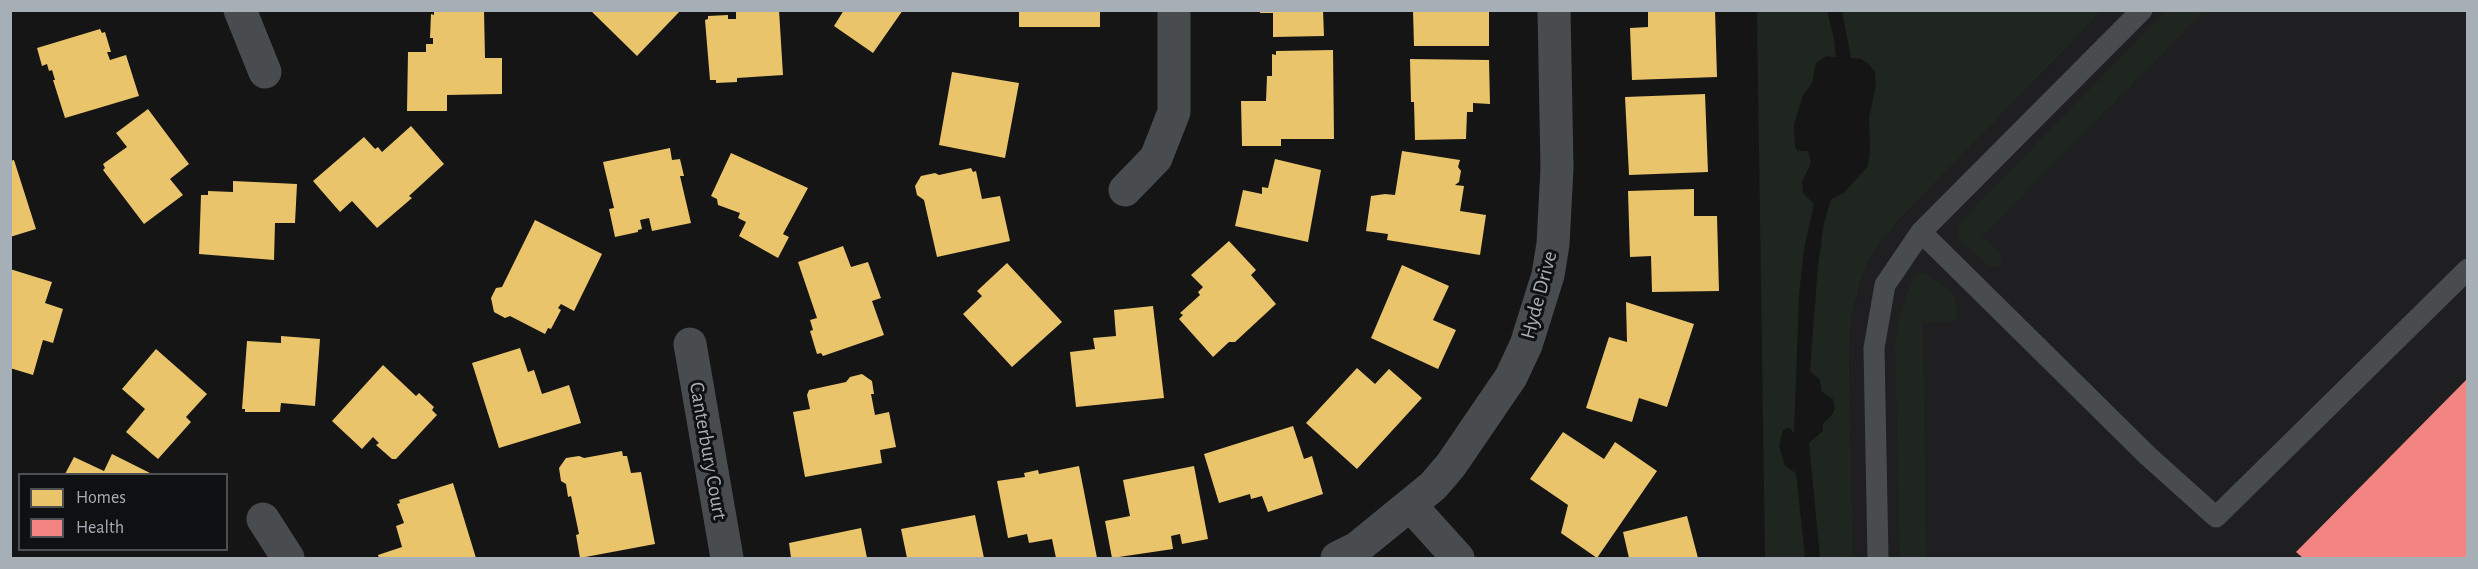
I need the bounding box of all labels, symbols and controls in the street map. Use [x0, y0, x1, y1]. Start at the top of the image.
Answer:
street label: Hyde Drive [1515, 248, 1563, 342]
street label: Canterbury Court [683, 380, 733, 522]
legend [18, 473, 228, 551]
text: Homes [76, 489, 126, 507]
text: Health [76, 519, 124, 537]

